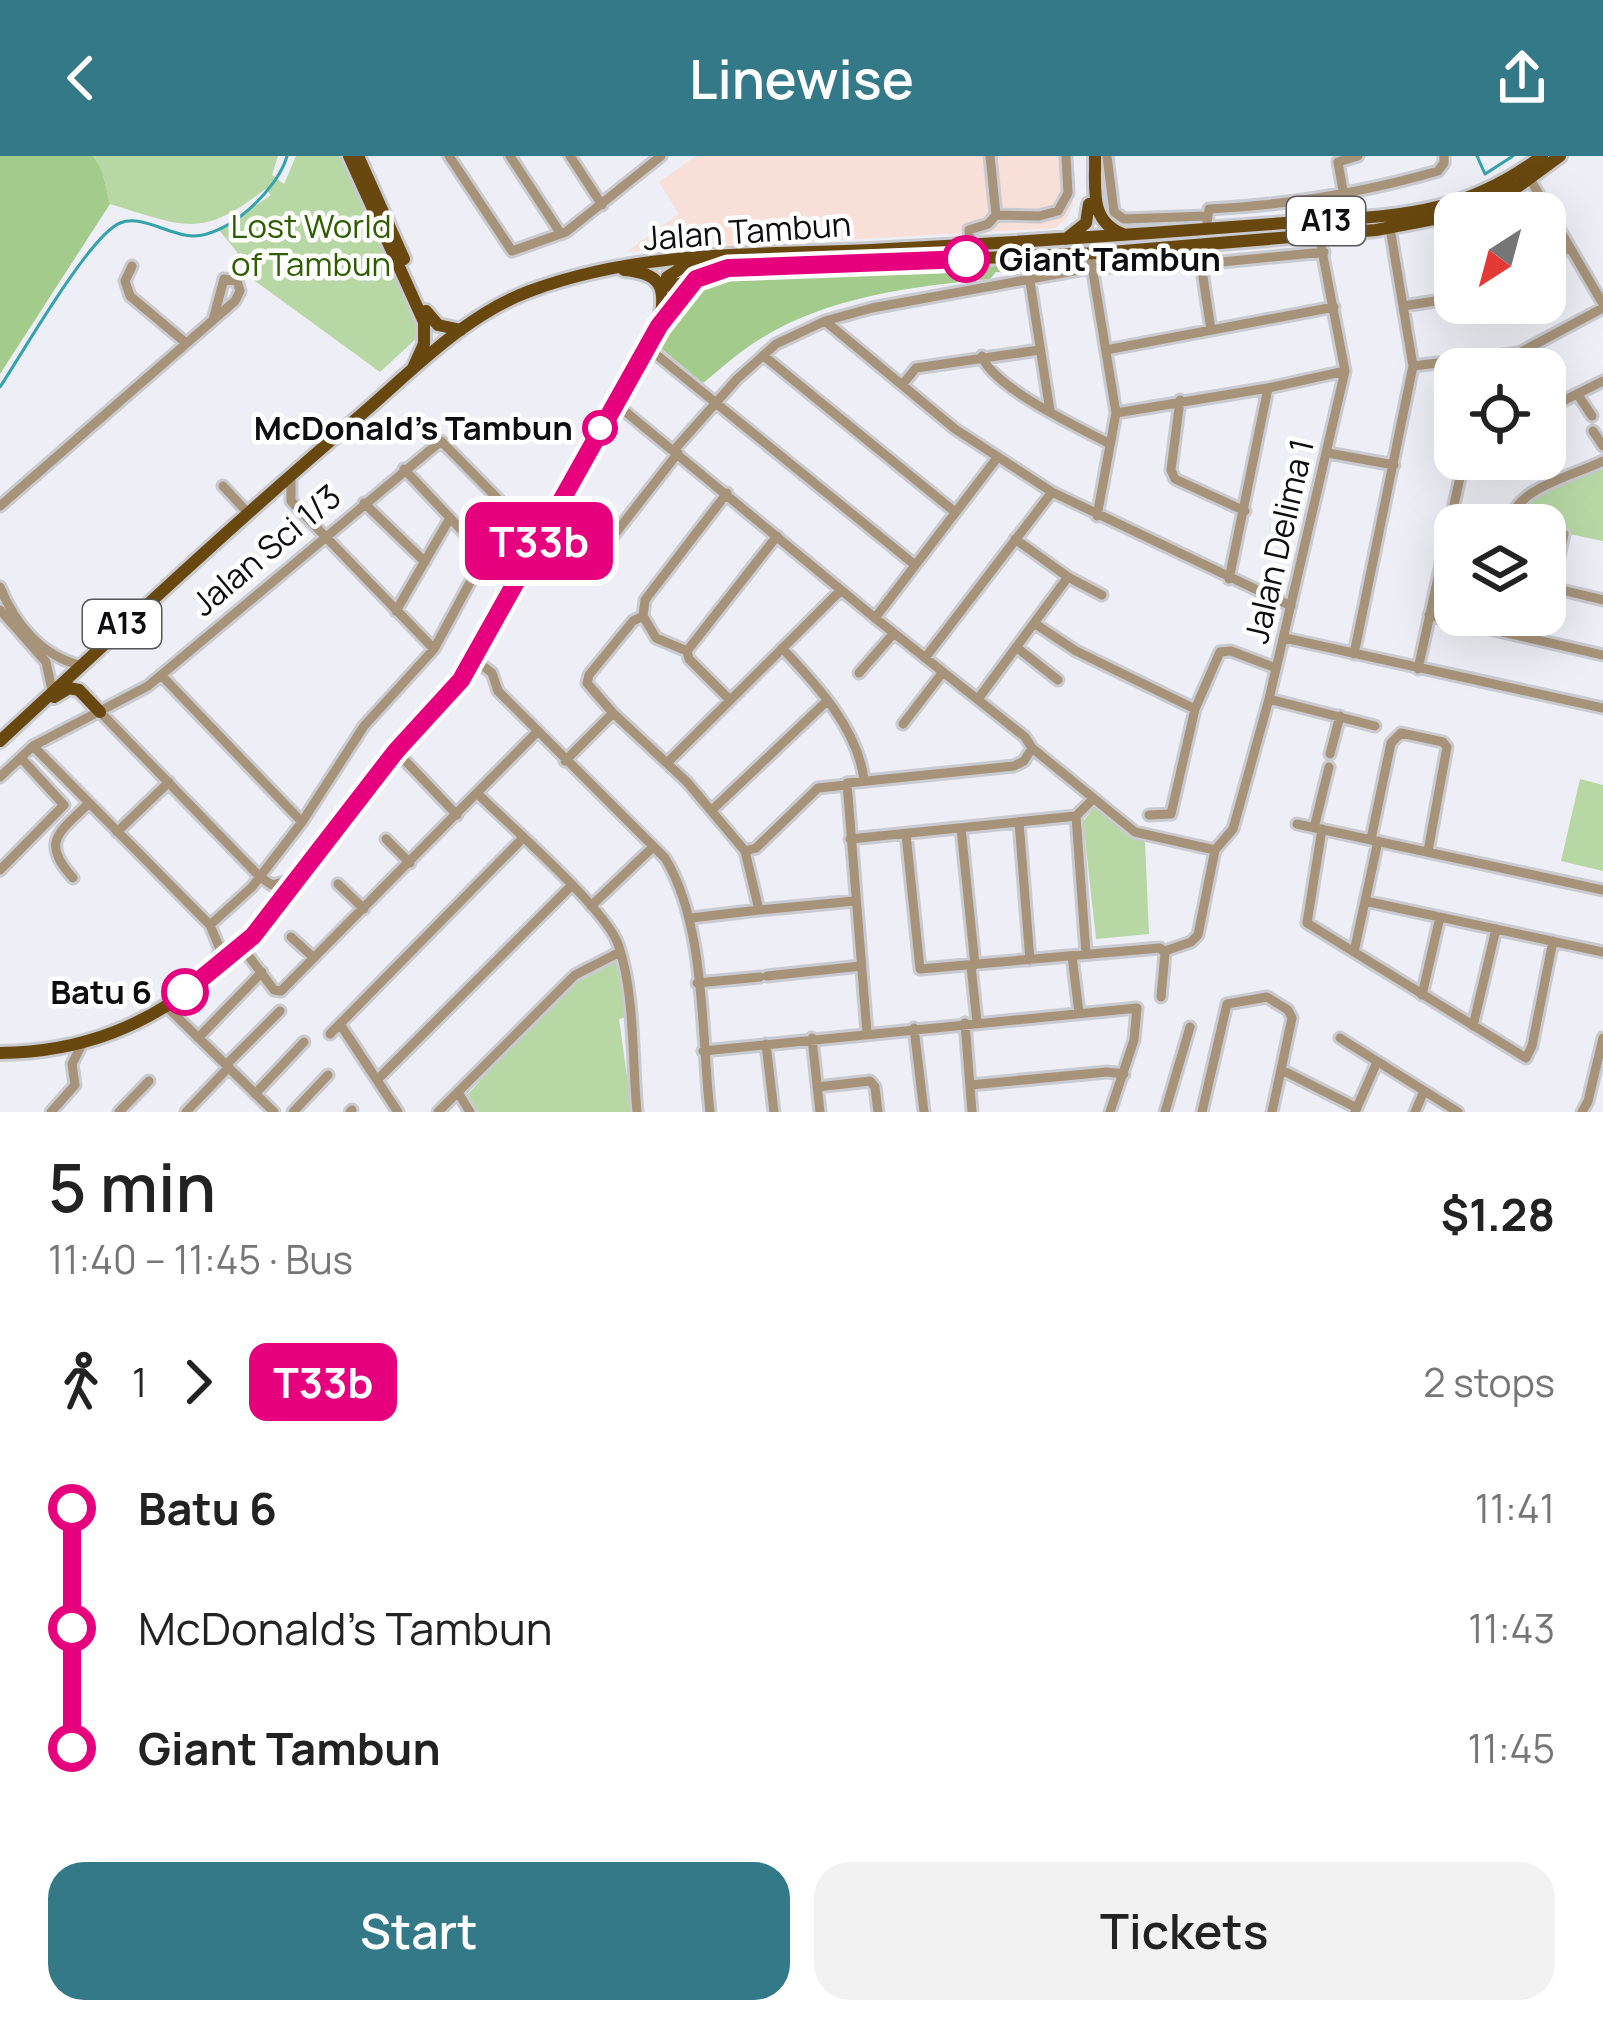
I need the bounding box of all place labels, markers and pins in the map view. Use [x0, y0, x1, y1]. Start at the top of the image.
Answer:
place label: Giant Tambun [999, 236, 1221, 281]
marker: Giant Tambun [944, 237, 988, 281]
place label: McDonald's Tambun [254, 405, 573, 450]
marker: McDonald's Tambun [584, 412, 616, 444]
place label: Batu 6 [50, 969, 152, 1014]
marker: Batu 6 [163, 970, 207, 1014]

